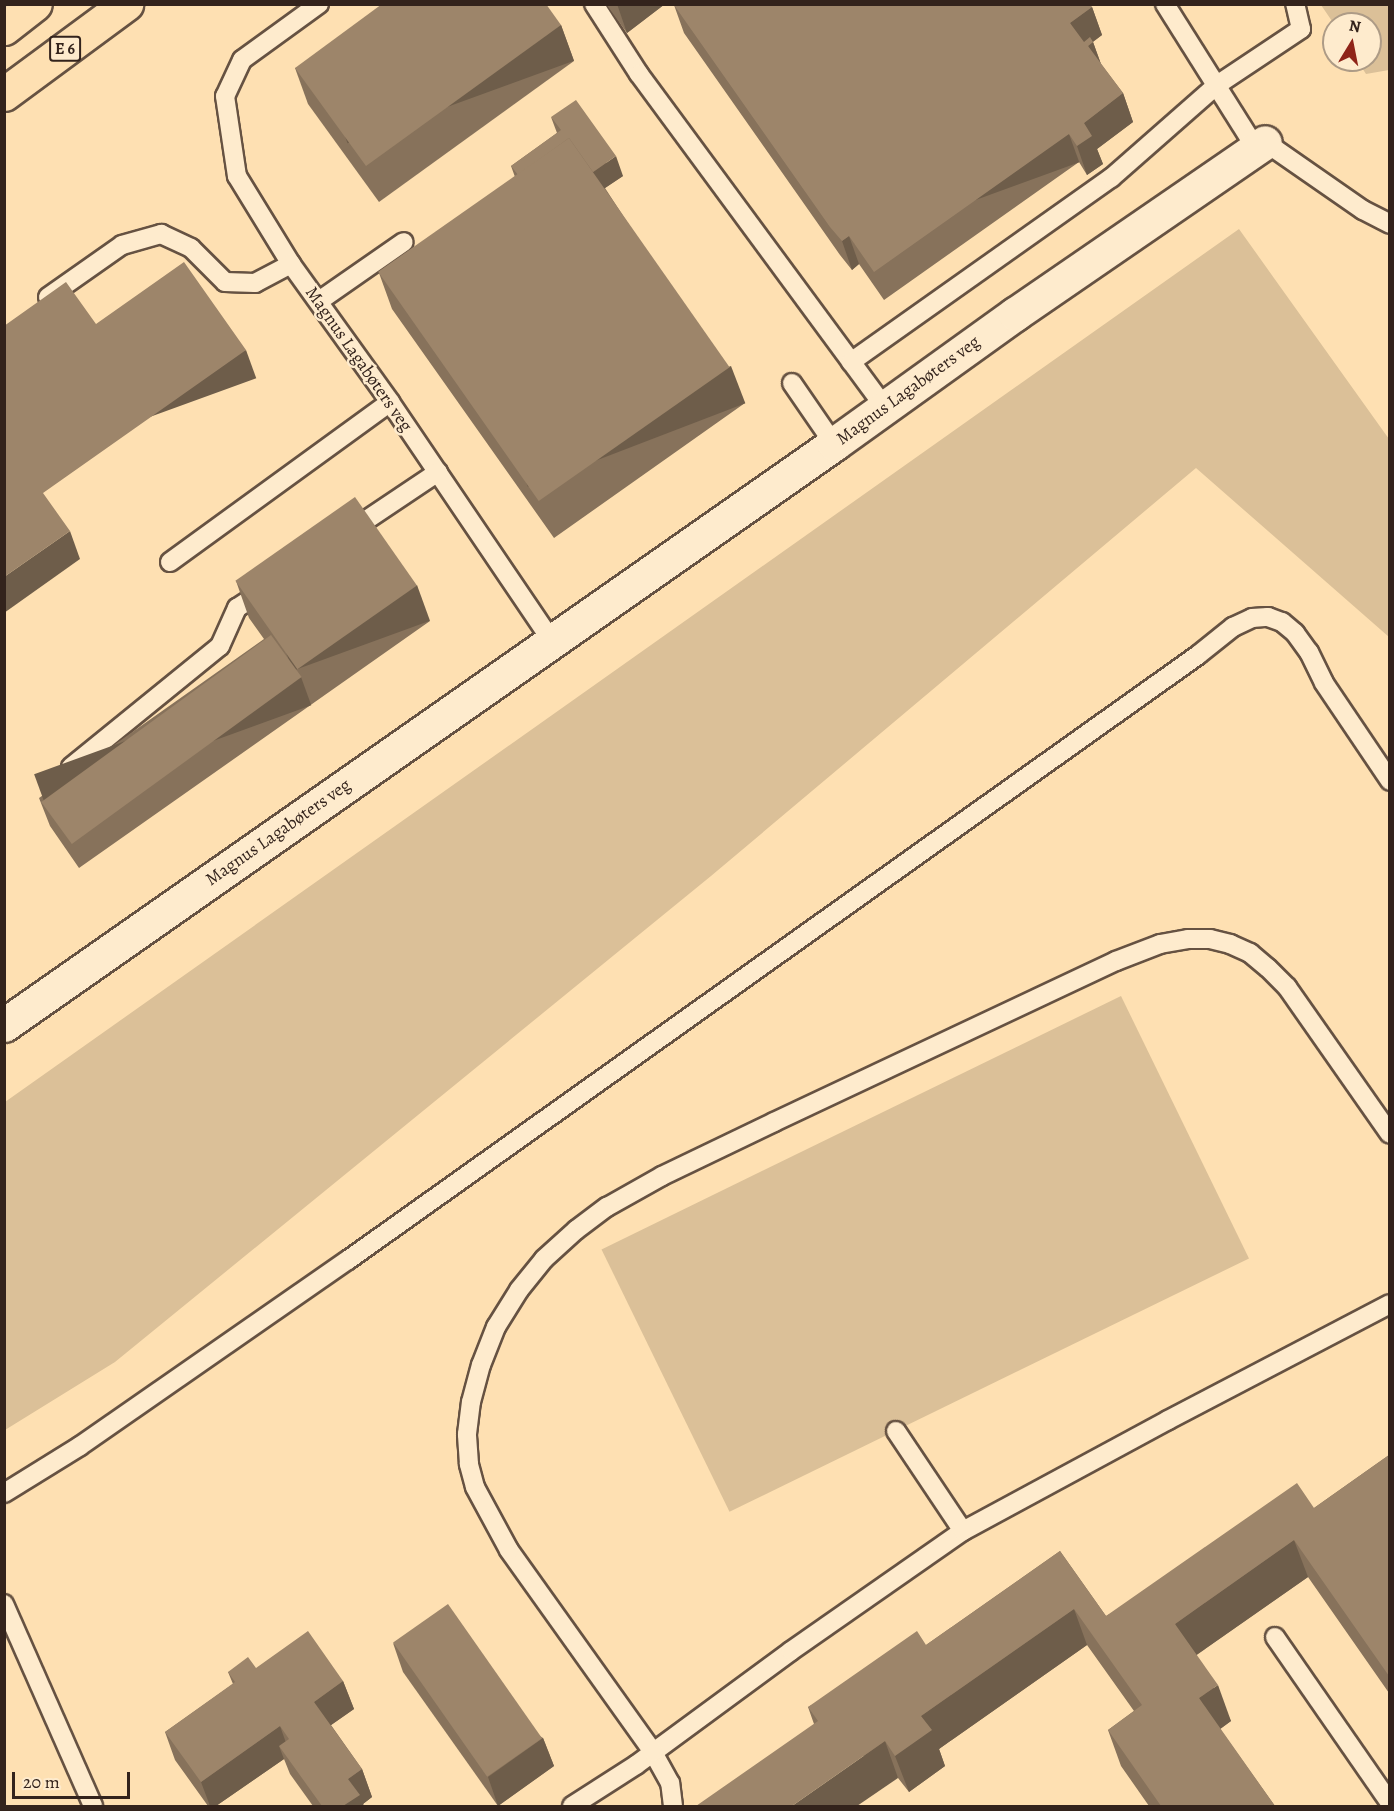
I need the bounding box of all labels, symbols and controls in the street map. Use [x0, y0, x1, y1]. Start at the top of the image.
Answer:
north arrow [1322, 12, 1382, 72]
text: N [1347, 14, 1362, 38]
road number: E 6 [48, 36, 82, 62]
street label: Magnus Lagabøters veg [301, 282, 417, 436]
street label: Magnus Lagabøters veg [832, 331, 984, 449]
street label: Magnus Lagabøters veg [201, 774, 355, 890]
scale bar [15, 1760, 134, 1798]
text: 20 m [23, 1770, 60, 1794]

